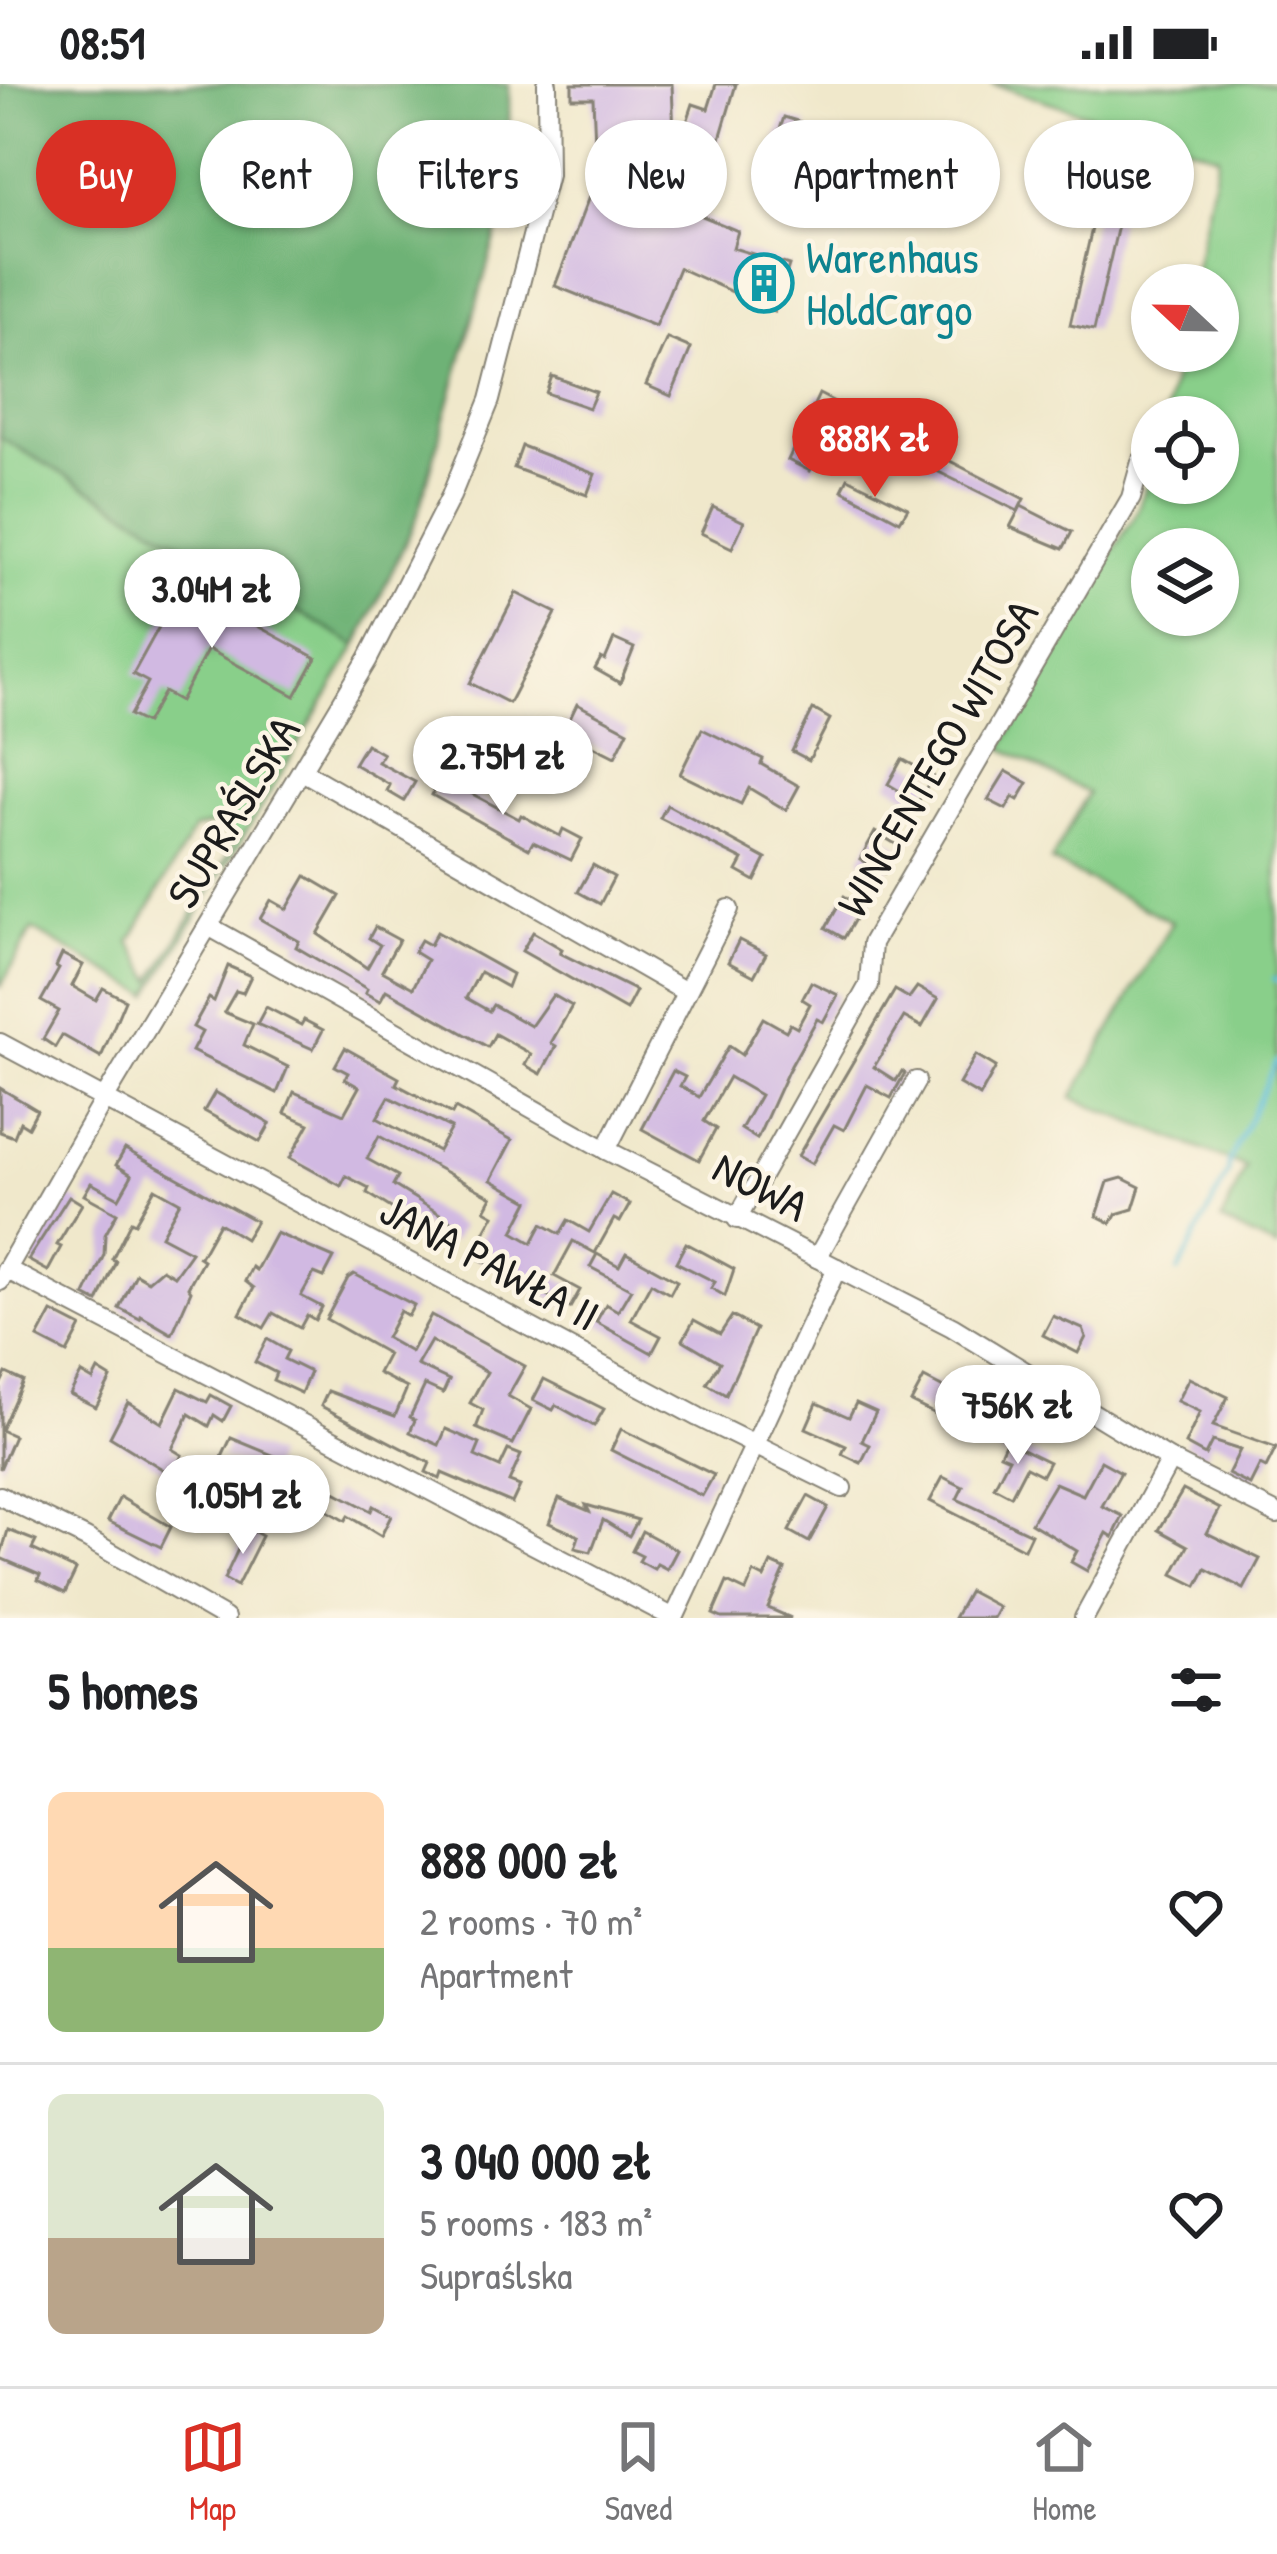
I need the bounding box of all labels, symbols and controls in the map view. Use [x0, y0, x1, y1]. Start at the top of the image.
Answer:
text: 08:51 [60, 12, 145, 73]
chip: Buy [36, 120, 176, 228]
chip: Rent [200, 120, 353, 228]
chip: Filters [377, 120, 561, 228]
chip: New [585, 120, 727, 228]
chip: Apartment [751, 120, 1000, 228]
chip: House [1024, 120, 1194, 228]
place label: Warenhaus HoldCargo [806, 226, 979, 339]
building icon: Warenhaus HoldCargo [733, 252, 795, 314]
north arrow [1131, 264, 1239, 372]
map controls [1131, 264, 1239, 636]
button: locate [1131, 396, 1239, 504]
pin: 888K zł [764, 398, 986, 500]
text: 888K zł [819, 410, 931, 463]
button: layers [1131, 528, 1239, 636]
pin: 3.04M zł [88, 549, 336, 651]
text: 3.04M zł [151, 561, 273, 614]
street label: WINCENTEGO WITOSA [821, 588, 1052, 927]
street label: SUPRAŚLSKA [152, 705, 314, 919]
pin: 2.75M zł [379, 716, 627, 818]
text: 2.75M zł [440, 728, 566, 781]
street label: NOWA [703, 1136, 819, 1235]
street label: JANA PAWŁA II [370, 1178, 610, 1345]
pin: 756K zł [907, 1365, 1129, 1467]
text: 756K zł [962, 1377, 1074, 1430]
pin: 1.05M zł [119, 1455, 367, 1557]
text: 1.05M zł [183, 1467, 303, 1520]
text: 5 homes [48, 1656, 198, 1725]
icon: filters [1163, 1657, 1229, 1723]
text: 888 000 zł [420, 1825, 619, 1894]
icon: home [144, 1840, 288, 1984]
icon: heart [1163, 1879, 1229, 1945]
text: 2 rooms · 70 m² [420, 1894, 642, 1947]
text: Apartment [420, 1947, 573, 2000]
text: 3 040 000 zł [420, 2126, 653, 2195]
icon: home [144, 2142, 288, 2286]
icon: heart [1163, 2181, 1229, 2247]
text: 5 rooms · 183 m² [420, 2195, 652, 2248]
text: Supraślska [420, 2248, 572, 2301]
tab: Map [180, 2414, 246, 2530]
tab: Saved [605, 2414, 672, 2530]
tab: Home [1031, 2414, 1097, 2530]

